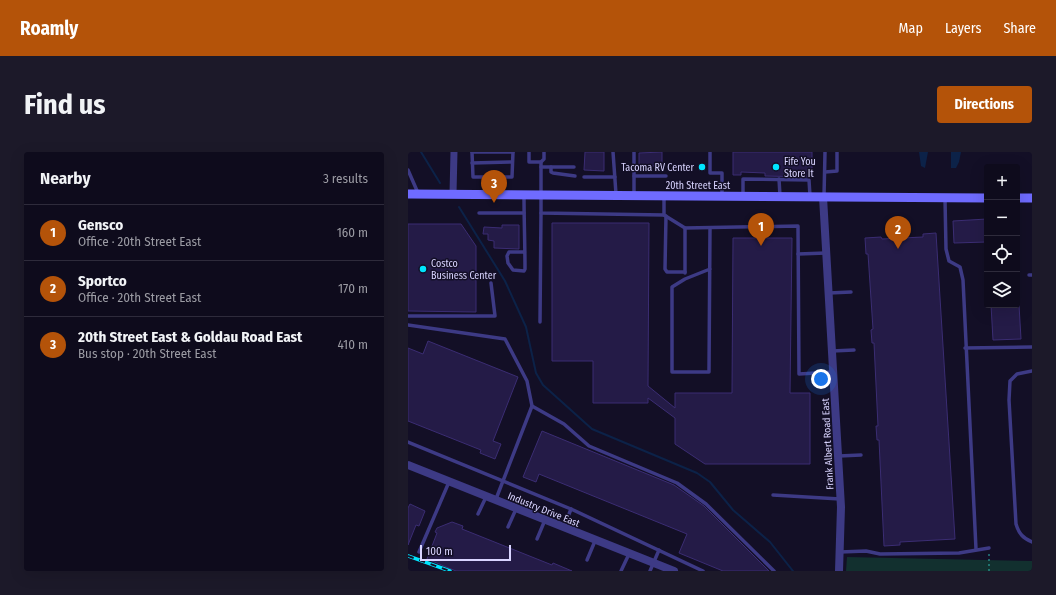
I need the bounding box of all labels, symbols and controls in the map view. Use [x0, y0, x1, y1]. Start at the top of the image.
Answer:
text: Roamly [20, 17, 78, 40]
text: Map [899, 20, 923, 37]
text: Layers [945, 20, 981, 37]
text: Share [1003, 20, 1036, 37]
button: Directions [937, 86, 1032, 123]
text: Find us [24, 88, 106, 121]
place label: Fife You Store It [784, 156, 816, 180]
place label: Tacoma RV Center [621, 162, 695, 174]
marker: Tacoma RV Center [697, 162, 707, 172]
marker: Fife You Store It [771, 162, 781, 172]
map controls [984, 164, 1020, 308]
button: + [984, 164, 1020, 200]
text: Nearby [40, 168, 91, 189]
pin: 3 [481, 170, 507, 203]
text: 3 results [323, 171, 368, 186]
street label: 20th Street East [666, 180, 731, 192]
button: − [984, 200, 1020, 236]
pin: 1 [748, 213, 774, 246]
text: Gensco [78, 216, 123, 234]
pin: 2 [885, 216, 911, 249]
text: 1 [50, 225, 56, 240]
text: 160 m [337, 225, 368, 240]
text: Office · 20th Street East [78, 234, 201, 249]
button: locate [984, 236, 1020, 272]
place label: Costco Business Center [431, 258, 497, 282]
marker: Costco Business Center [418, 264, 428, 274]
text: Sportco [78, 272, 127, 290]
button: layers [984, 272, 1020, 308]
text: 2 [50, 281, 56, 296]
text: 170 m [338, 281, 368, 296]
text: Office · 20th Street East [78, 290, 201, 305]
text: 20th Street East & Goldau Road East [78, 328, 302, 346]
text: 3 [50, 337, 56, 352]
text: 410 m [338, 337, 368, 352]
text: Bus stop · 20th Street East [78, 346, 216, 361]
your location [811, 369, 831, 389]
street label: Frank Albert Road East [820, 397, 836, 490]
street label: Industry Drive East [506, 490, 582, 530]
scale bar [420, 543, 511, 562]
text: 100 m [426, 545, 453, 558]

